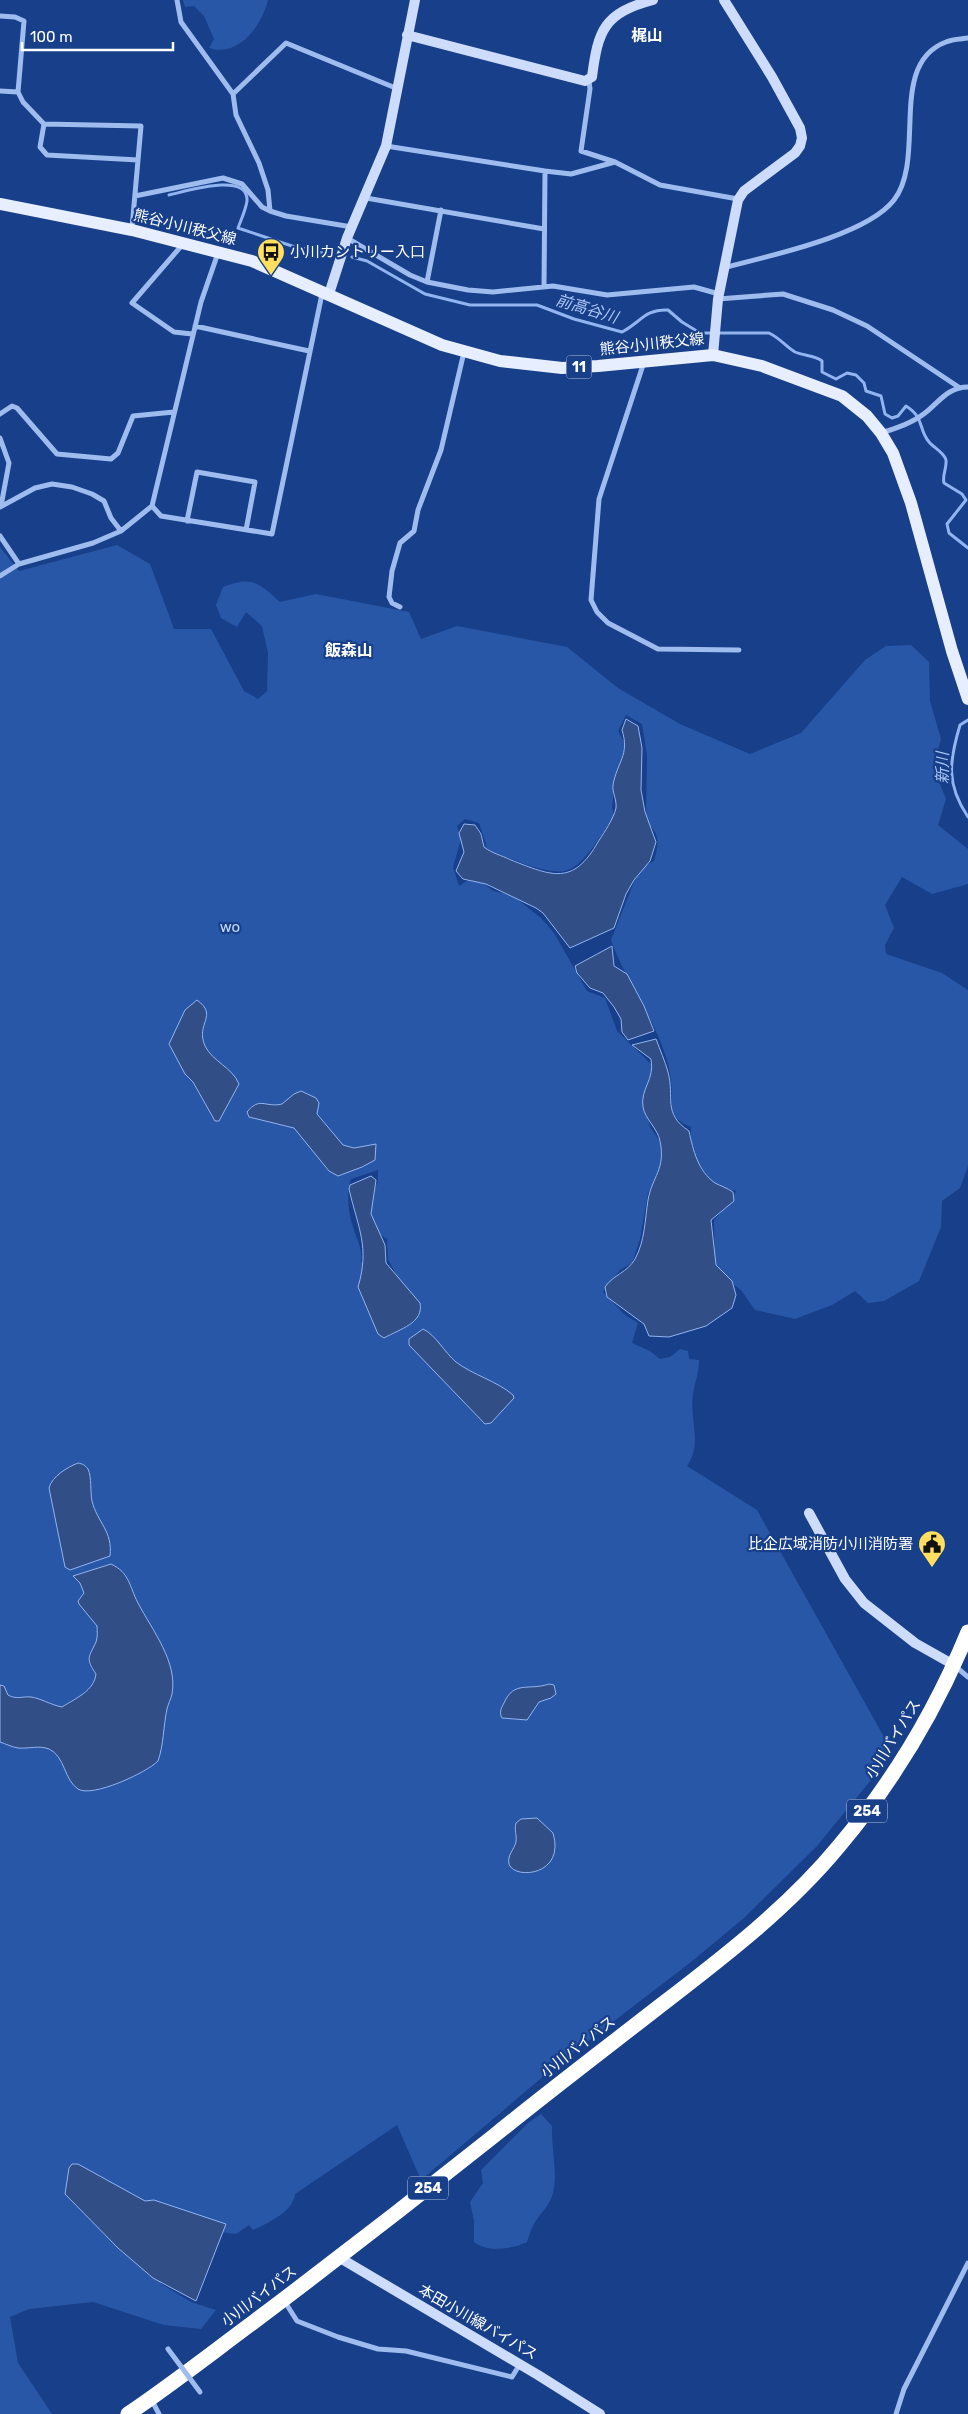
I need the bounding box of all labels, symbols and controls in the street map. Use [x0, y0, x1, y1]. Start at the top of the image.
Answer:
scale bar [22, 20, 174, 52]
district label: 梶山 [631, 26, 663, 45]
text: 100 m [30, 28, 72, 46]
street label: 熊谷小川秩父線 [132, 206, 238, 248]
bus stop icon: 小川カントリー入口 [256, 237, 286, 276]
place label: 小川カントリー入口 [290, 243, 425, 261]
water label: 前高谷川 [553, 290, 622, 328]
street label: 熊谷小川秩父線 [599, 330, 705, 358]
road number: 11 [566, 356, 592, 378]
district label: 飯森山 [324, 641, 373, 660]
water label: 新川 [933, 750, 952, 784]
park label: wo [220, 918, 240, 936]
public building icon: 比企広域消防小川消防署 [917, 1529, 947, 1568]
place label: 比企広域消防小川消防署 [748, 1535, 913, 1553]
street label: 小川バイパス [862, 1696, 924, 1782]
road number: 254 [847, 1800, 887, 1822]
street label: 小川バイパス [537, 2012, 619, 2082]
road number: 254 [408, 2176, 448, 2200]
street label: 小川バイパス [218, 2262, 300, 2330]
street label: 本田小川線バイパス [415, 2281, 541, 2363]

